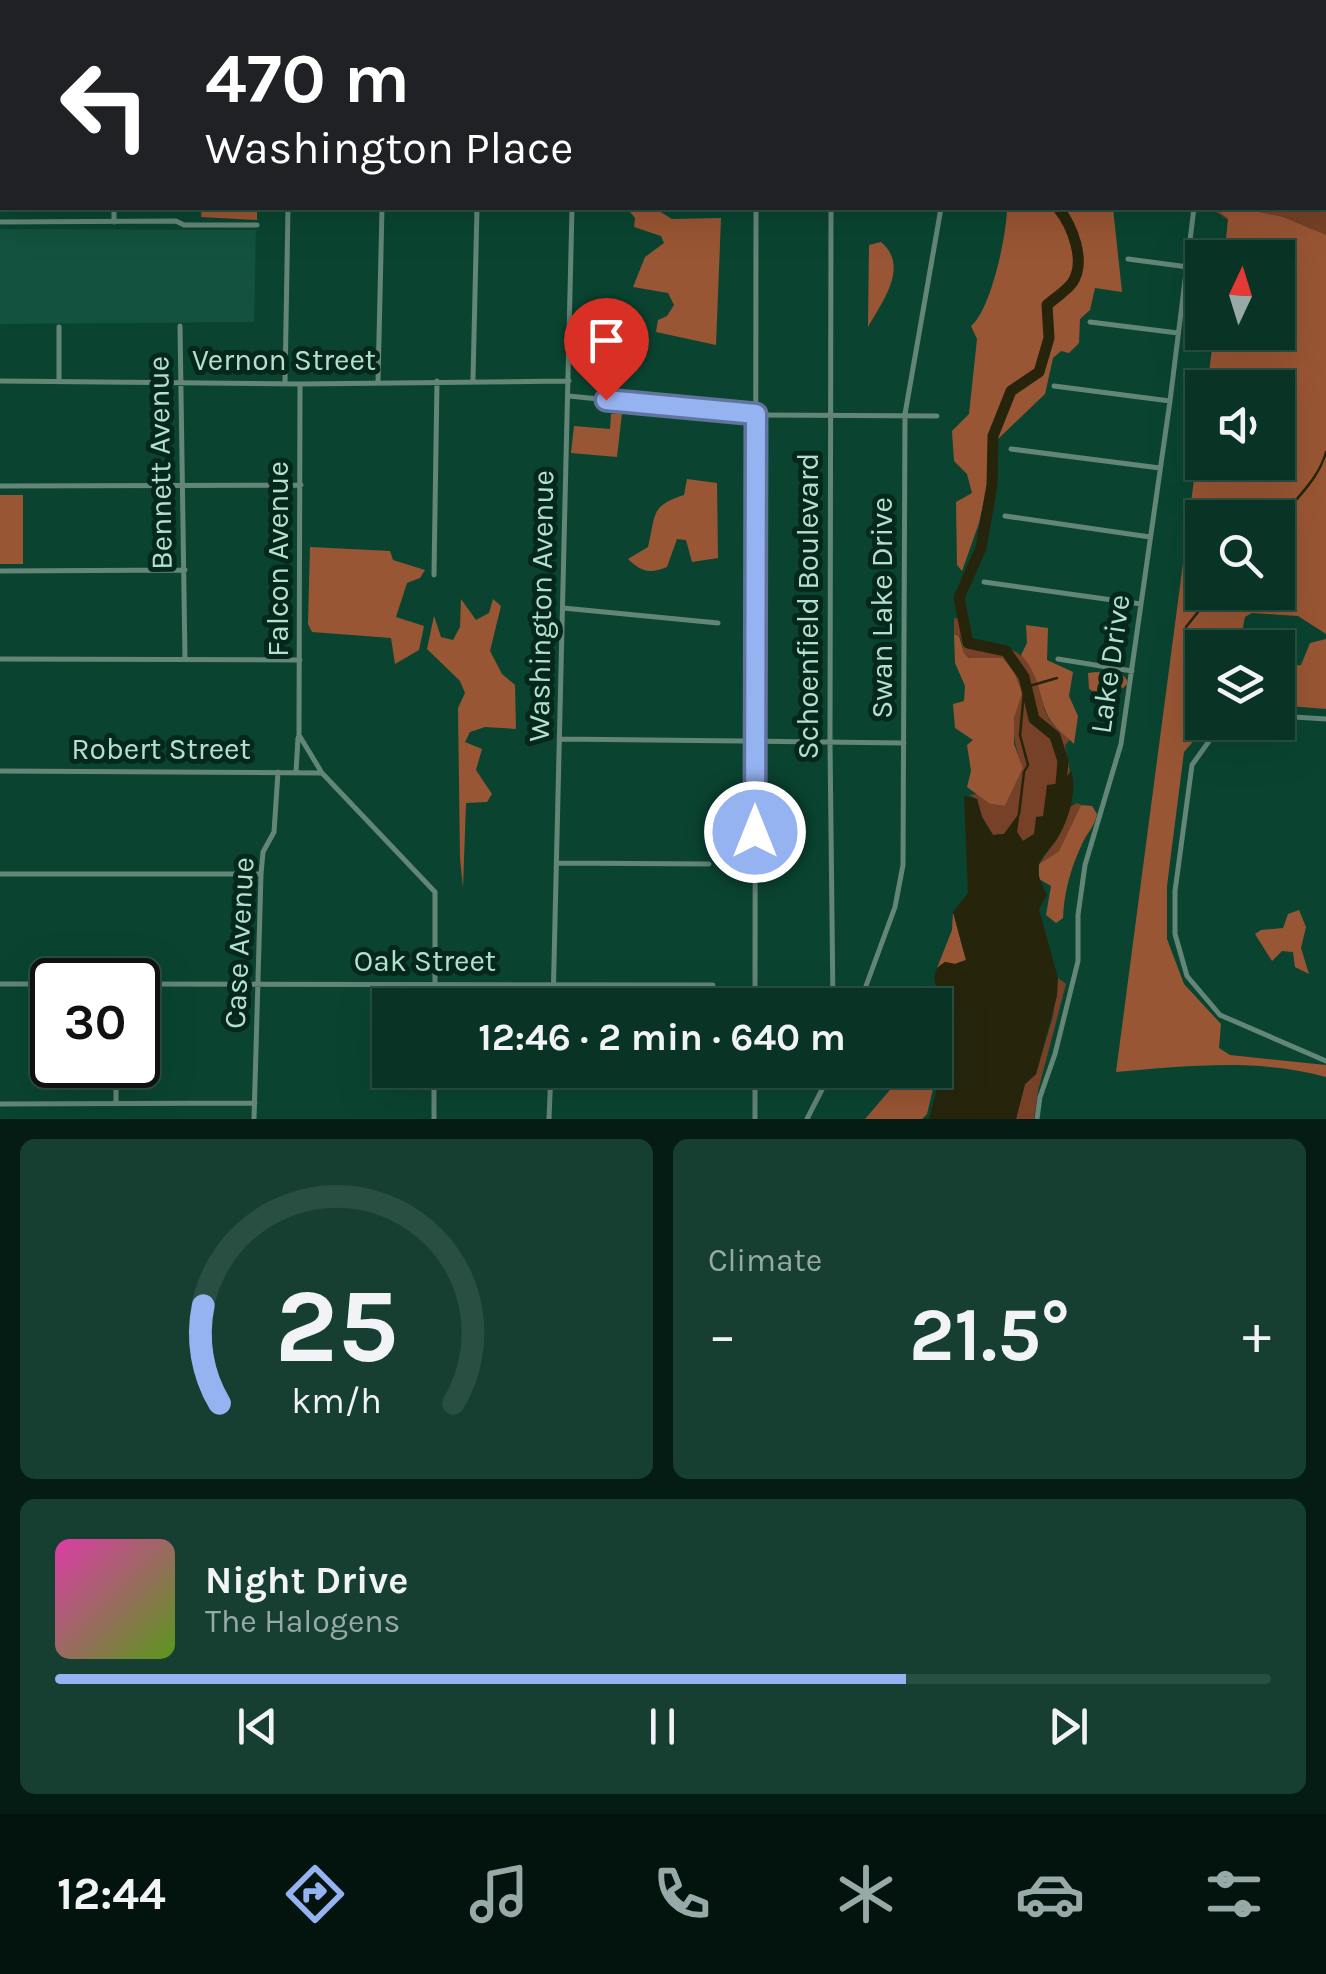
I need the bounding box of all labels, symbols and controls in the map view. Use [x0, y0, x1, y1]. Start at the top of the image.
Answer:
text: 470 m [205, 38, 410, 120]
icon: left [40, 40, 170, 170]
text: Washington Place [205, 122, 573, 174]
north arrow [1185, 240, 1295, 350]
map controls [1185, 240, 1295, 740]
pin [564, 298, 649, 401]
icon: arrive [579, 313, 634, 368]
street label: Vernon Street [192, 342, 376, 378]
street label: Bennett Avenue [140, 356, 180, 570]
button: sound [1185, 370, 1295, 480]
street label: Schoenfield Boulevard [790, 453, 826, 759]
street label: Falcon Avenue [260, 461, 296, 657]
street label: Washington Avenue [521, 470, 561, 742]
street label: Swan Lake Drive [864, 497, 900, 719]
button: search [1185, 500, 1295, 610]
street label: Lake Drive [1082, 592, 1138, 736]
button: layers [1185, 630, 1295, 740]
street label: Robert Street [71, 731, 251, 767]
position arrow [703, 780, 807, 884]
street label: Case Avenue [217, 856, 261, 1030]
street label: Oak Street [354, 943, 496, 979]
speed limit sign: 30 [30, 958, 160, 1088]
text: 12:46 · 2 min · 640 m [478, 1015, 846, 1060]
text: Climate [708, 1242, 822, 1279]
text: 25 [275, 1266, 398, 1387]
text: 21.5° [909, 1291, 1070, 1379]
text: − [708, 1303, 737, 1367]
text: + [1242, 1303, 1271, 1367]
text: km/h [291, 1380, 382, 1422]
text: Night Drive [205, 1558, 408, 1603]
text: The Halogens [205, 1603, 400, 1640]
icon: previous [230, 1699, 285, 1754]
icon: pause [635, 1699, 690, 1754]
icon: next [1041, 1699, 1096, 1754]
icon: directions [280, 1859, 350, 1929]
icon: music [464, 1859, 534, 1929]
icon: phone [647, 1859, 717, 1929]
icon: climate [831, 1859, 901, 1929]
icon: car [1015, 1859, 1085, 1929]
icon: filters [1199, 1859, 1269, 1929]
text: 12:44 [57, 1868, 166, 1920]

